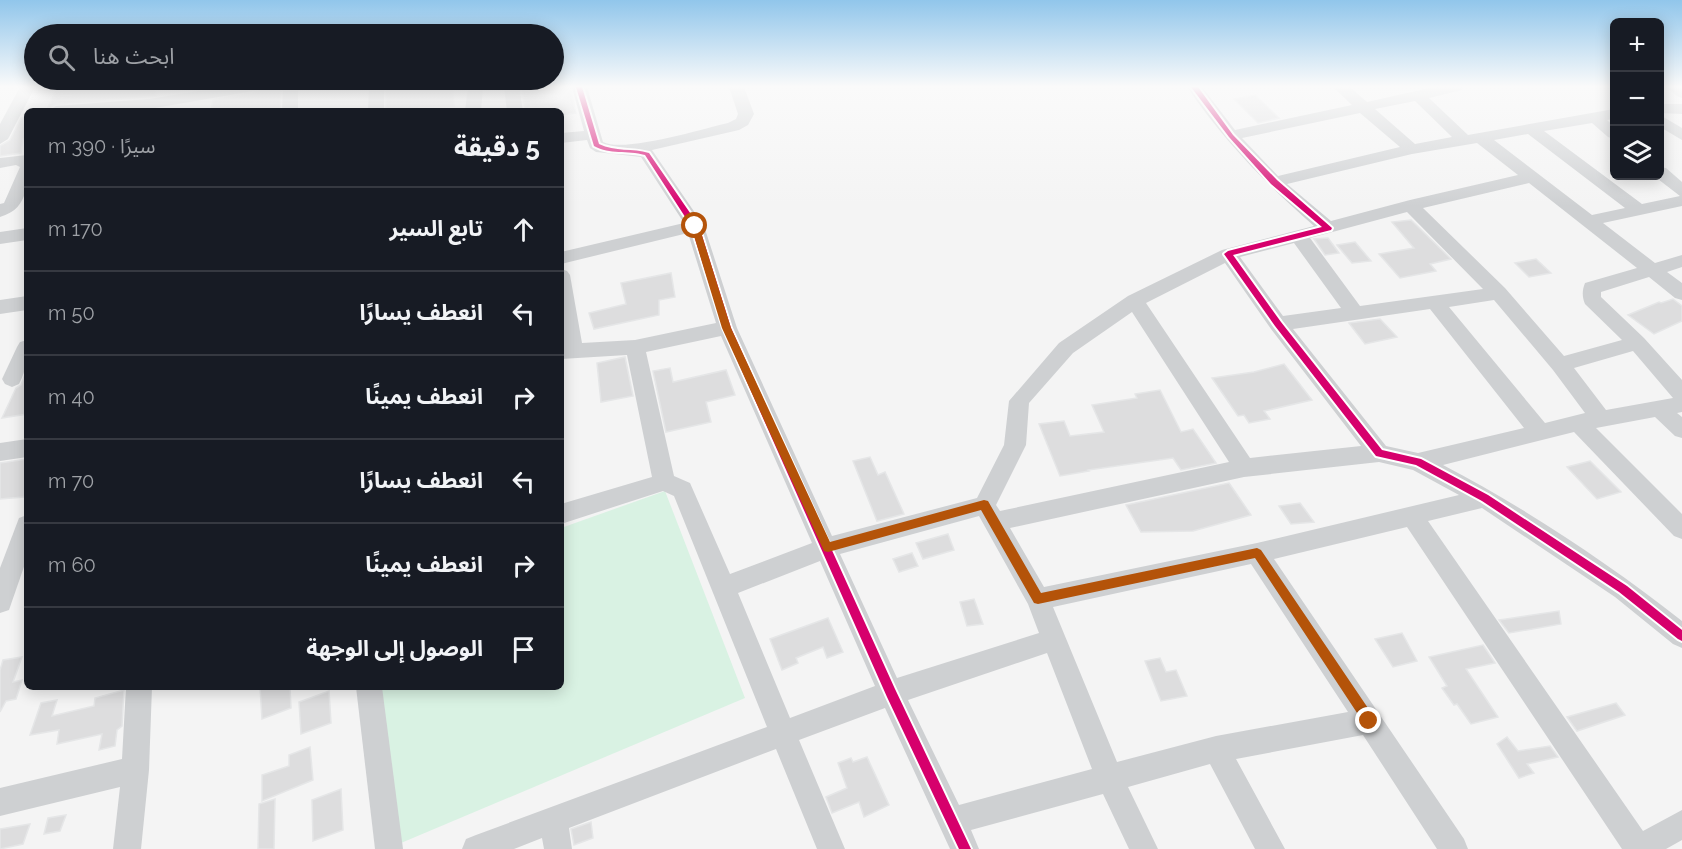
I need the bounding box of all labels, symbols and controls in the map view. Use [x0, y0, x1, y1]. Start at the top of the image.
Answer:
map controls [1610, 18, 1664, 180]
button: + [1610, 18, 1664, 72]
search box [24, 24, 564, 90]
icon: search [45, 41, 78, 74]
text: ابحث هنا [93, 43, 174, 69]
button: − [1610, 72, 1664, 126]
button: layers [1610, 126, 1664, 180]
text: 5 دقيقة [454, 132, 540, 162]
text: سيرًا · 390 m [48, 134, 155, 158]
route start [681, 212, 707, 238]
icon: ahead [507, 213, 540, 246]
text: تابع السير [389, 215, 483, 241]
text: 170 m [48, 217, 103, 241]
icon: left [507, 297, 540, 330]
text: انعطف يسارًا [360, 299, 483, 325]
text: 50 m [48, 301, 95, 325]
icon: right [507, 381, 540, 414]
text: انعطف يمينًا [365, 383, 483, 409]
text: 40 m [48, 385, 95, 409]
icon: left [507, 465, 540, 498]
text: انعطف يسارًا [360, 467, 483, 493]
text: 70 m [48, 469, 94, 493]
icon: right [507, 549, 540, 582]
text: انعطف يمينًا [365, 551, 483, 577]
text: 60 m [48, 553, 96, 577]
icon: arrive [507, 633, 540, 666]
text: الوصول إلى الوجهة [306, 635, 483, 661]
route end [1355, 707, 1381, 733]

